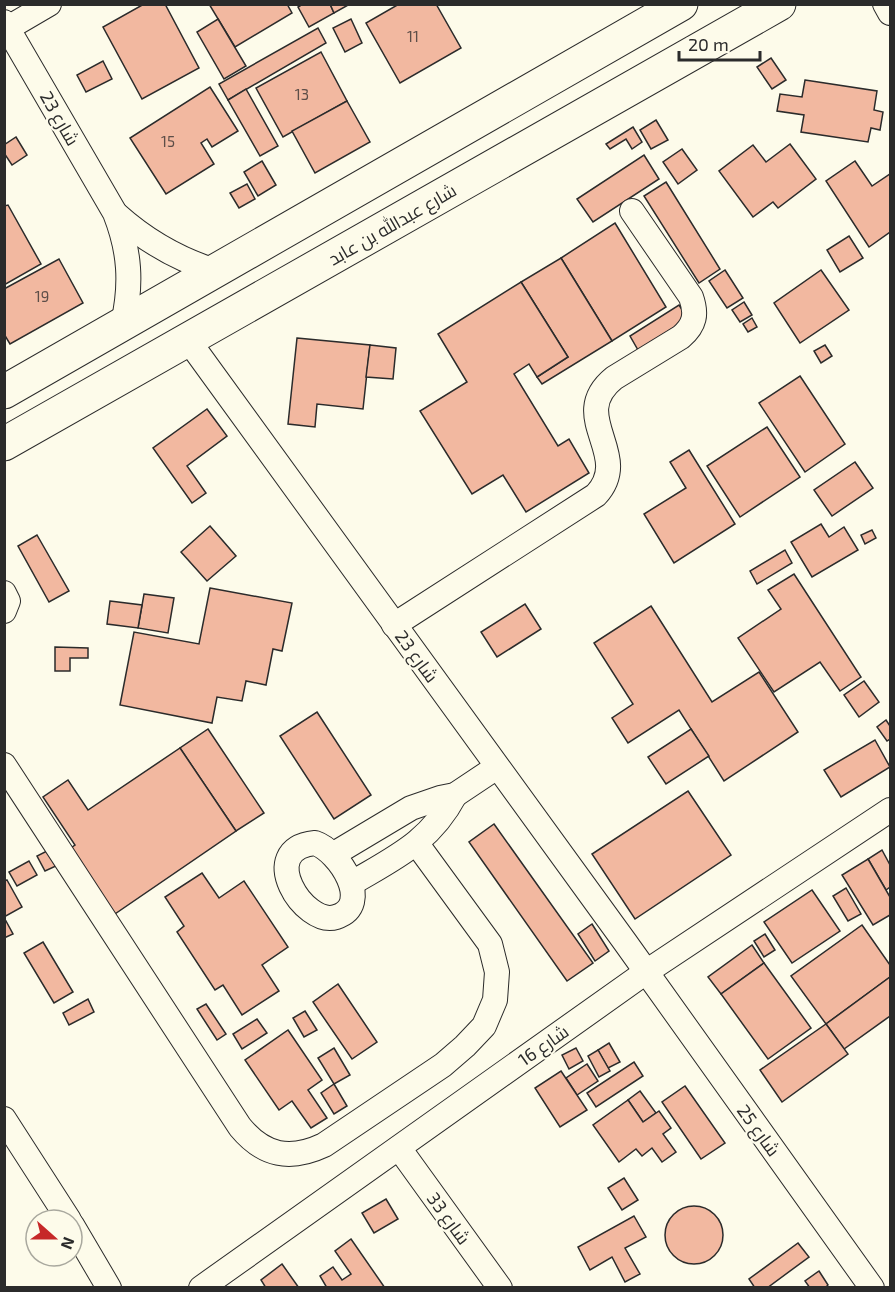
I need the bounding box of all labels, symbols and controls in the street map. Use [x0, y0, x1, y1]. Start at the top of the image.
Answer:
scale bar [679, 24, 760, 62]
house number: 11 [407, 27, 419, 45]
text: 20 m [688, 33, 729, 55]
house number: 13 [295, 85, 309, 103]
street label: شارع 23 [34, 87, 84, 150]
house number: 15 [161, 132, 175, 150]
street label: شارع عبدالله بن عابد [324, 178, 461, 271]
house number: 19 [35, 287, 49, 305]
street label: شارع 23 [389, 626, 443, 688]
street label: شارع 16 [514, 1020, 574, 1072]
street label: شارع 25 [731, 1100, 785, 1161]
street label: شارع 33 [421, 1188, 475, 1249]
north arrow [24, 1208, 84, 1268]
text: N [58, 1235, 79, 1252]

